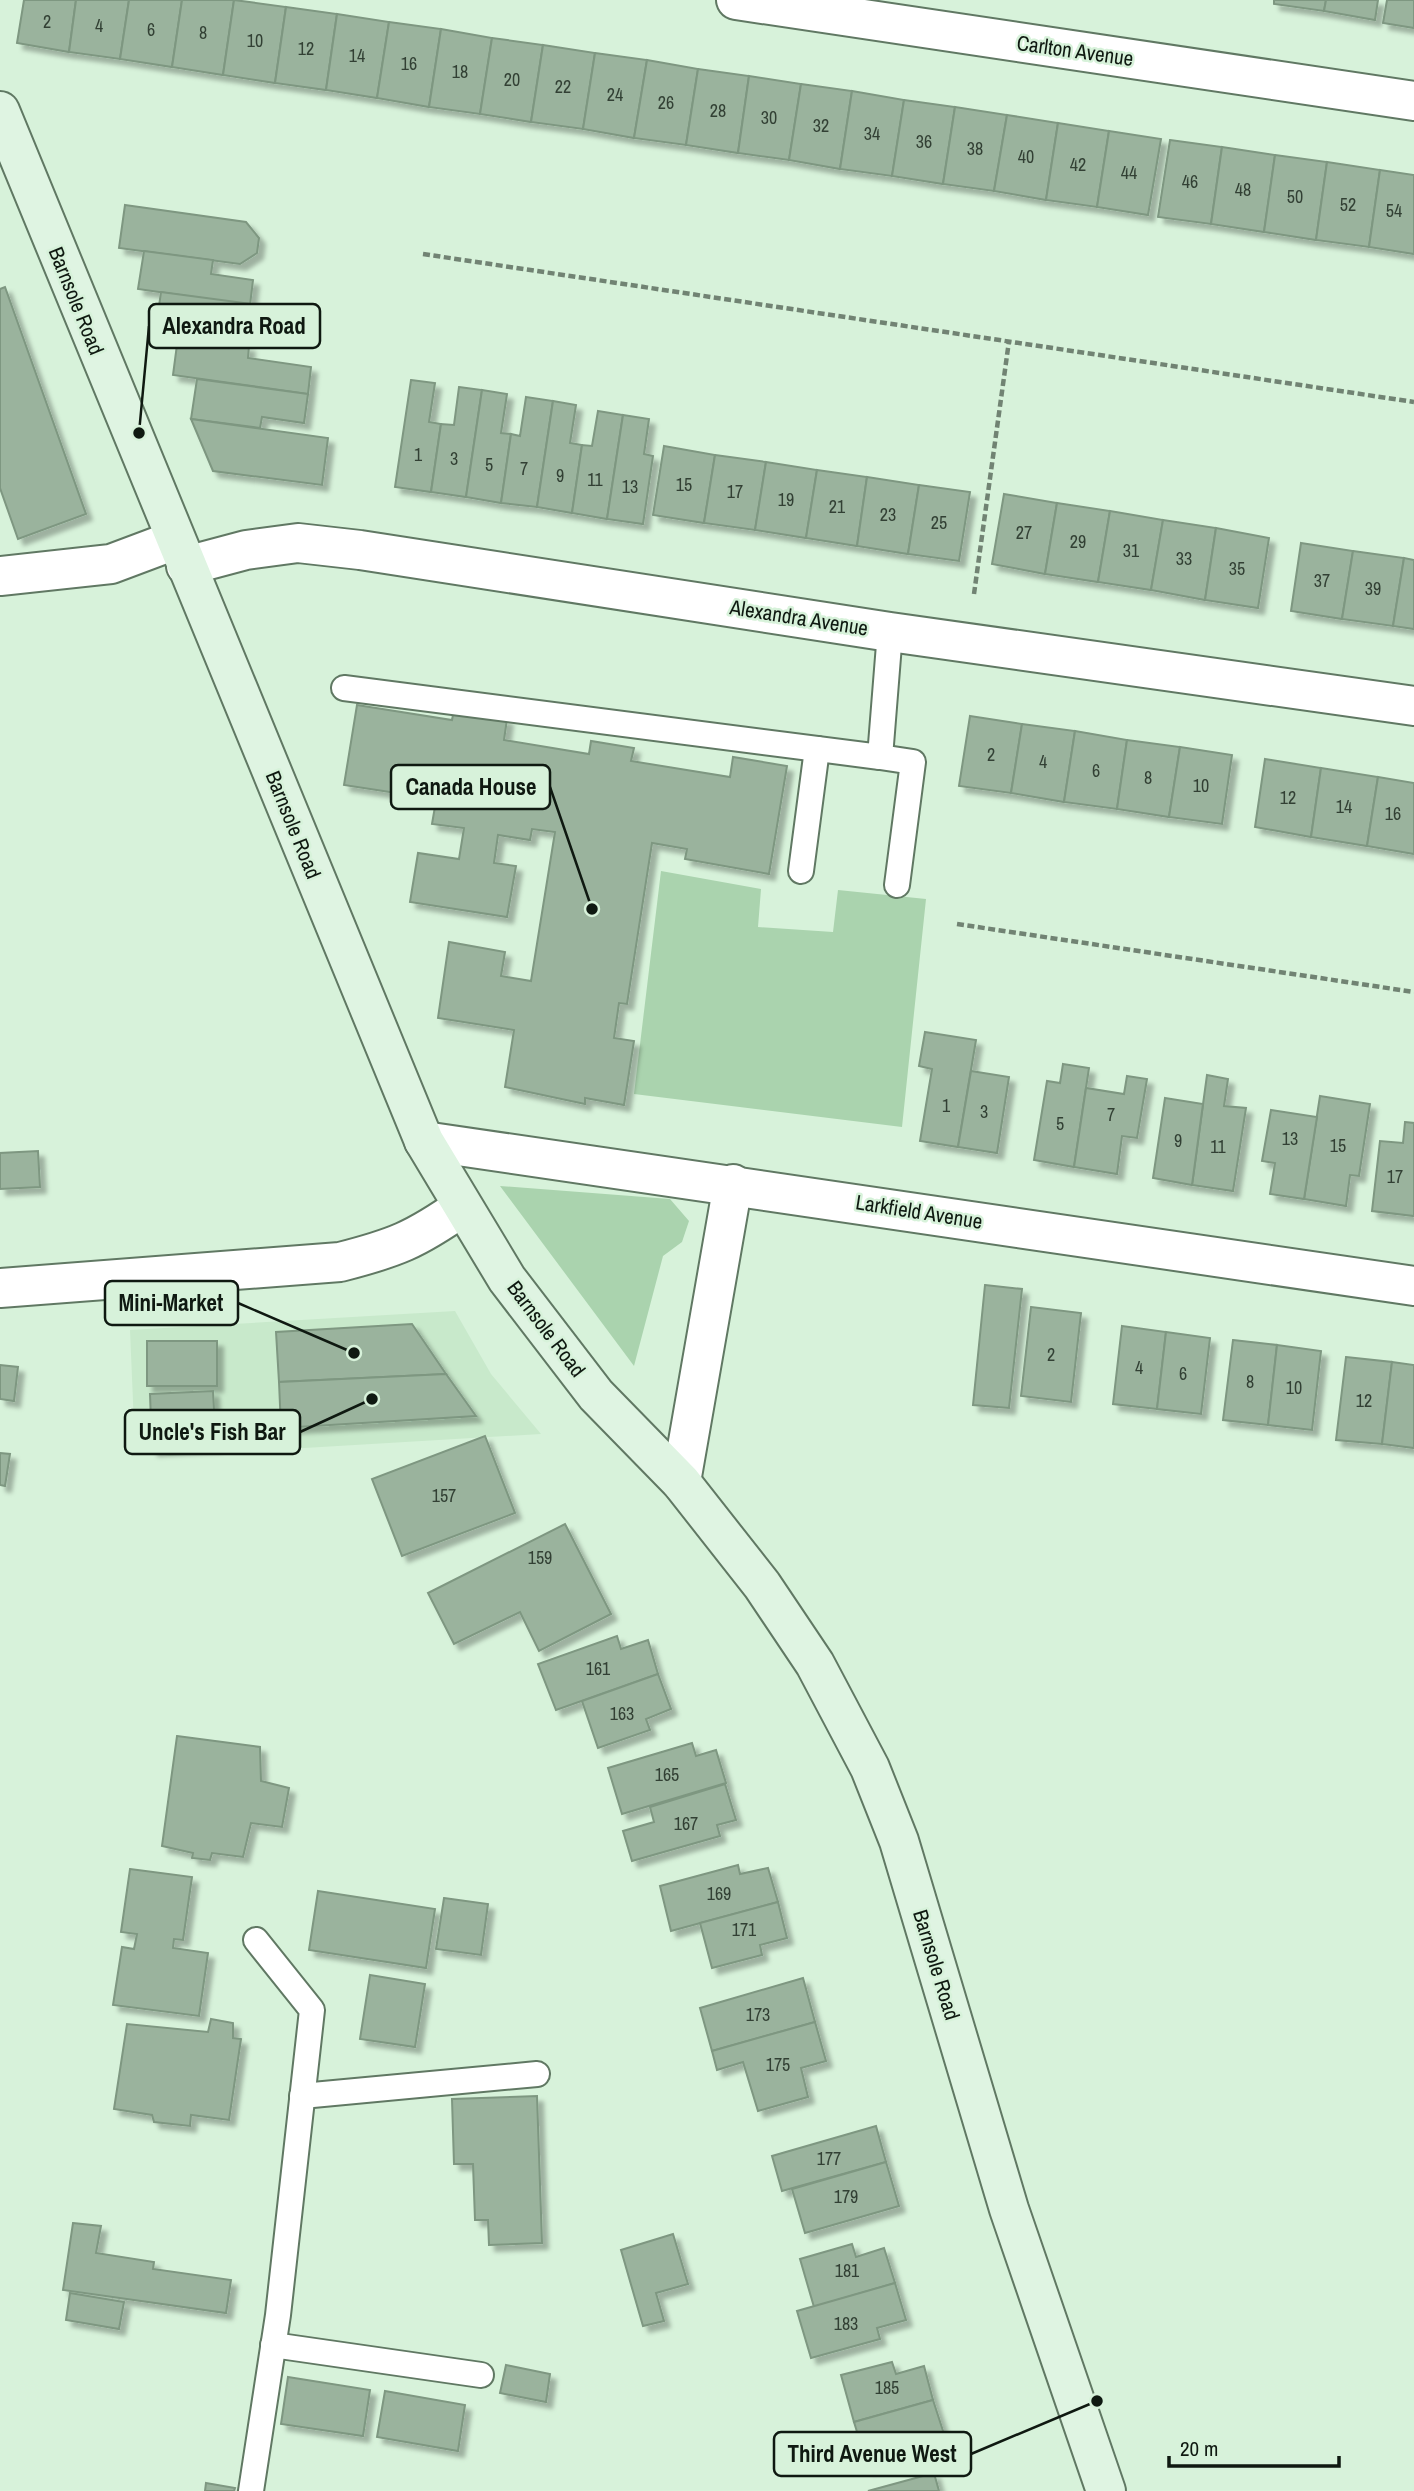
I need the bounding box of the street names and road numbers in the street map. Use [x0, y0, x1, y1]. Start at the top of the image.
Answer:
street label: Carlton Avenue [1015, 28, 1135, 73]
street label: Barnsole Road [42, 243, 111, 359]
street label: Alexandra Avenue [727, 592, 870, 643]
street label: Barnsole Road [259, 767, 328, 883]
street label: Larkfield Avenue [854, 1187, 985, 1236]
street label: Barnsole Road [501, 1274, 592, 1383]
street label: Barnsole Road [906, 1906, 967, 2024]

